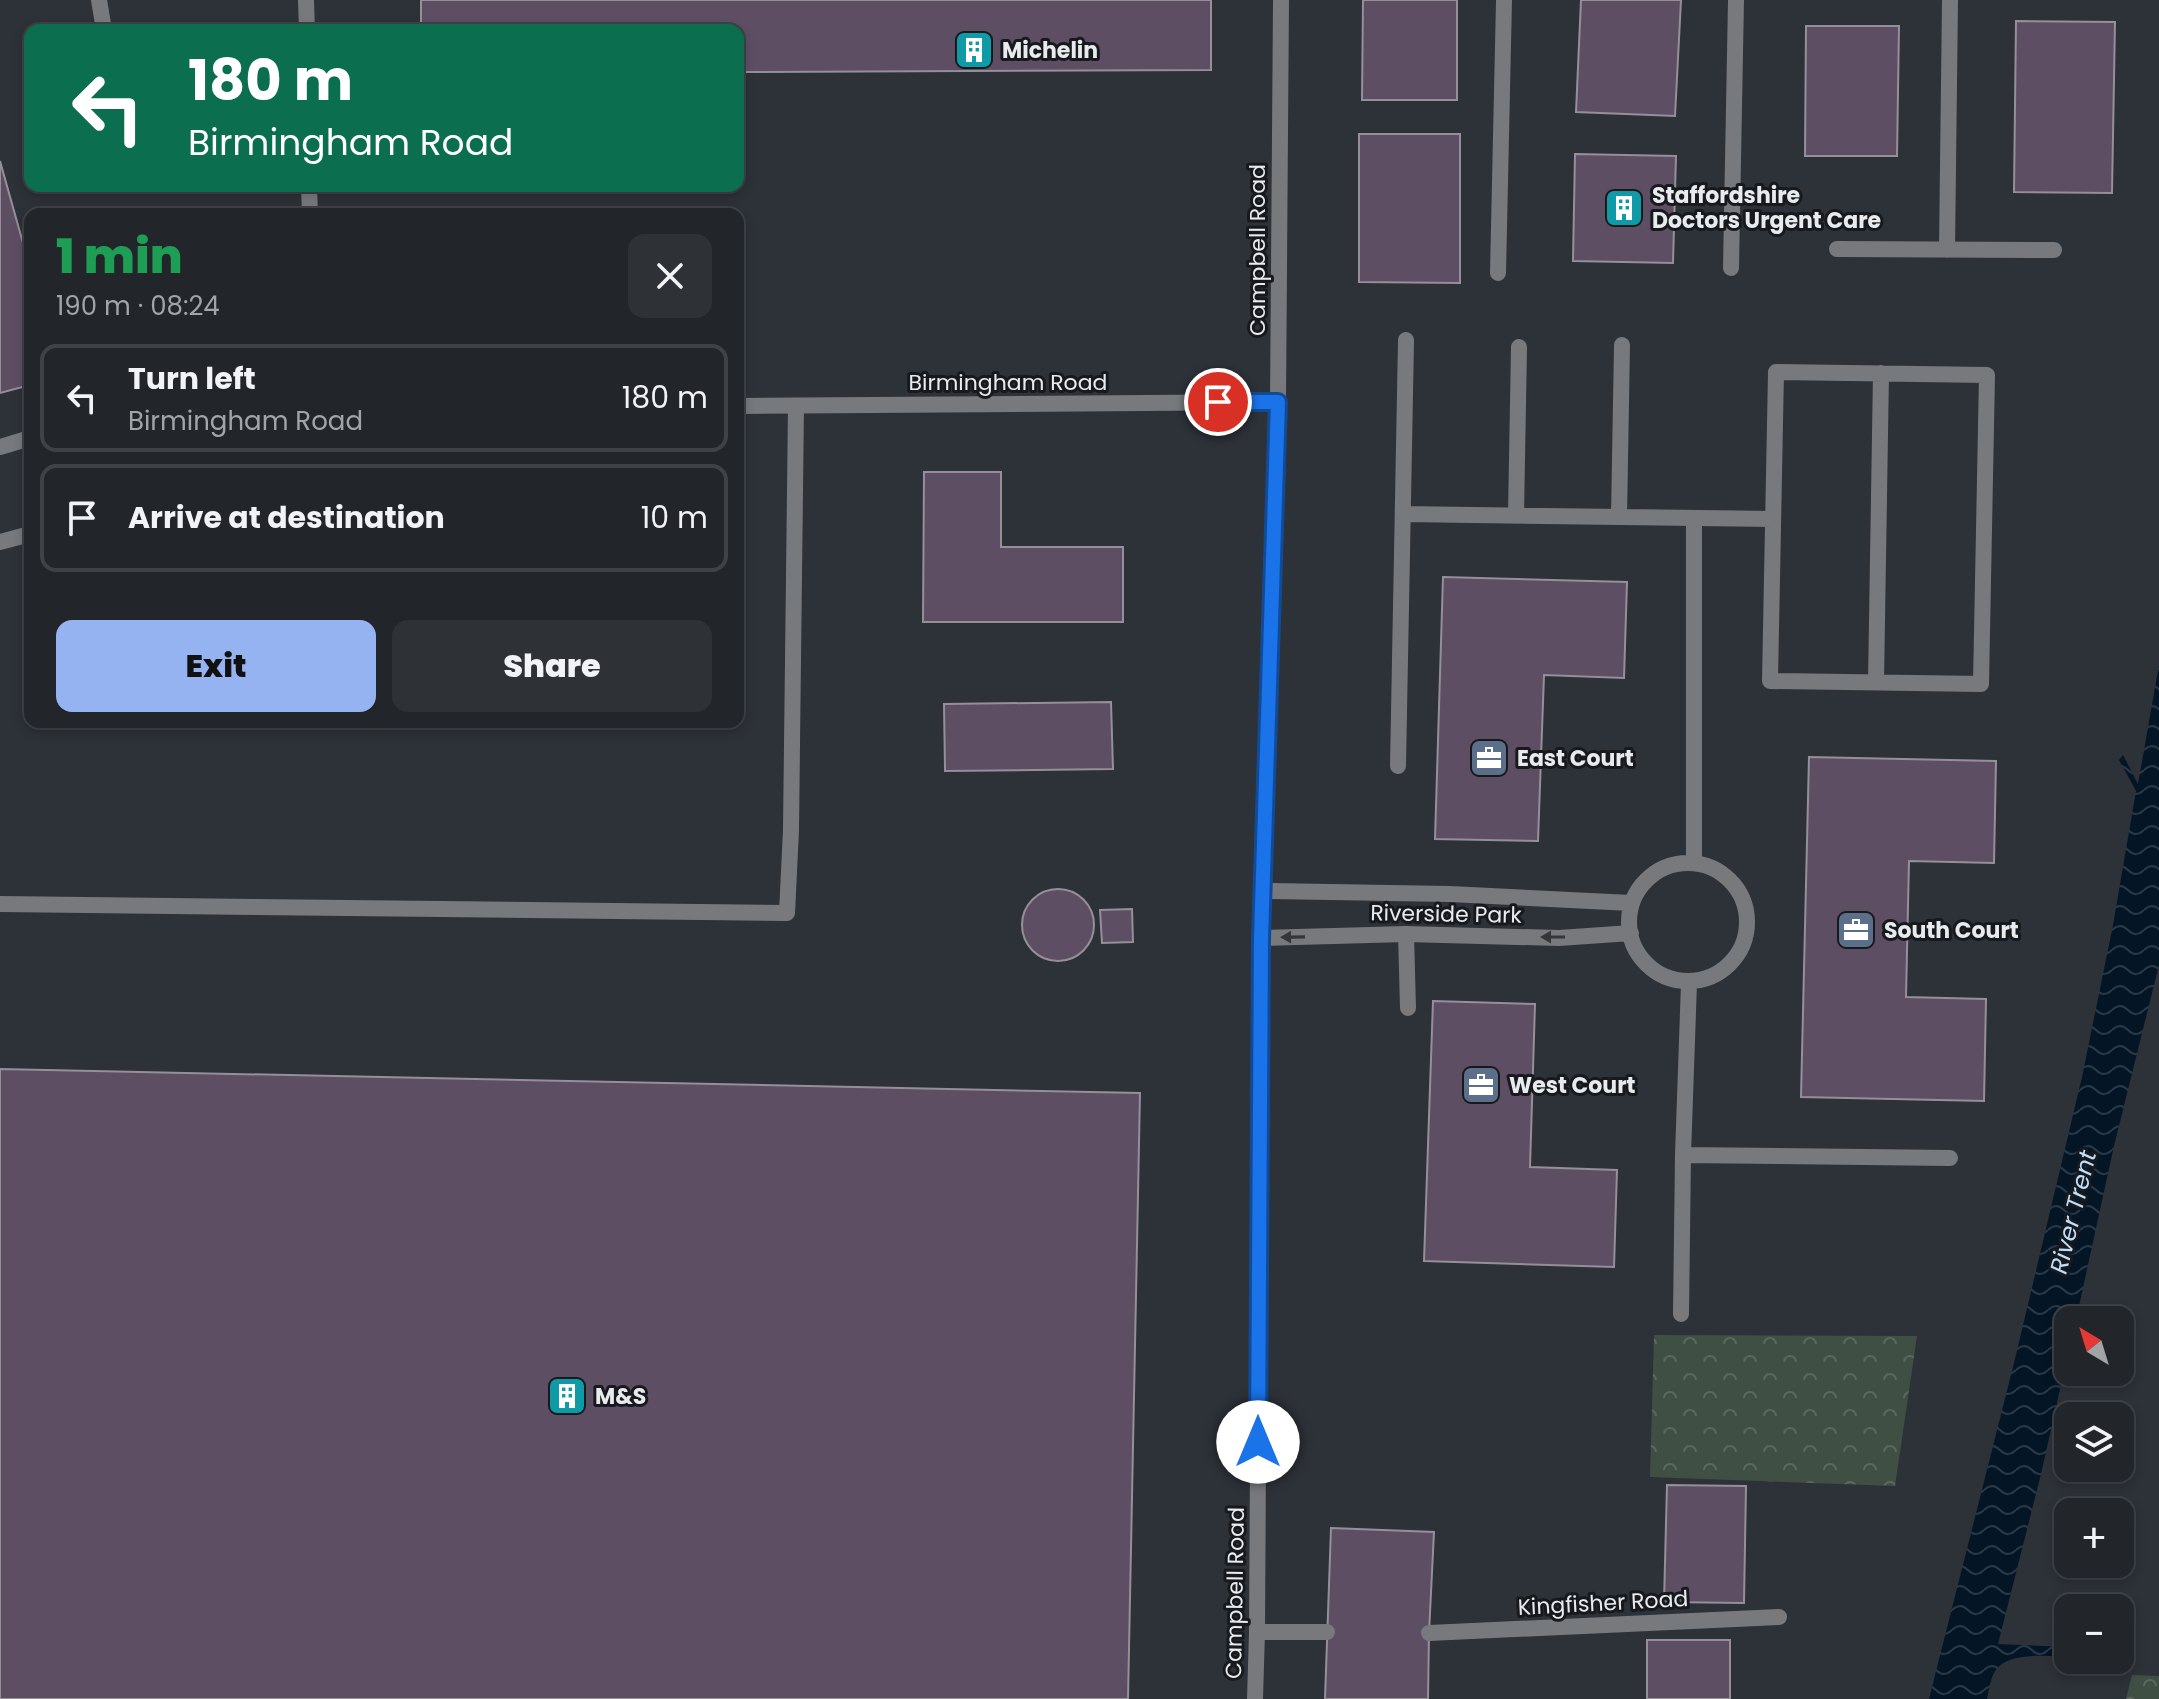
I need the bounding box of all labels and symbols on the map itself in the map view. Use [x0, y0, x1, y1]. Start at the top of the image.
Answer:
building icon: Michelin [953, 29, 995, 71]
place label: Michelin [1002, 35, 1098, 66]
street label: Campbell Road [1242, 164, 1273, 336]
place label: Staffordshire Doctors Urgent Care [1652, 180, 1881, 236]
building icon: Staffordshire Doctors Urgent Care [1603, 187, 1645, 229]
street label: Birmingham Road [909, 367, 1107, 398]
pin [1184, 368, 1252, 436]
office icon: East Court [1468, 737, 1510, 779]
place label: East Court [1517, 743, 1634, 774]
street label: Riverside Park [1370, 897, 1523, 931]
office icon: South Court [1835, 909, 1877, 951]
place label: South Court [1884, 915, 2019, 946]
one-way arrow [1280, 931, 1305, 943]
one-way arrow [1540, 931, 1565, 943]
office icon: West Court [1460, 1064, 1502, 1106]
place label: West Court [1509, 1070, 1636, 1101]
water label: River Trent [2042, 1146, 2105, 1277]
north arrow [2054, 1306, 2134, 1386]
building icon: M&S [546, 1375, 588, 1417]
place label: M&S [595, 1381, 646, 1412]
position arrow [1216, 1400, 1300, 1484]
street label: Campbell Road [1218, 1507, 1252, 1679]
street label: Kingfisher Road [1517, 1583, 1689, 1623]

